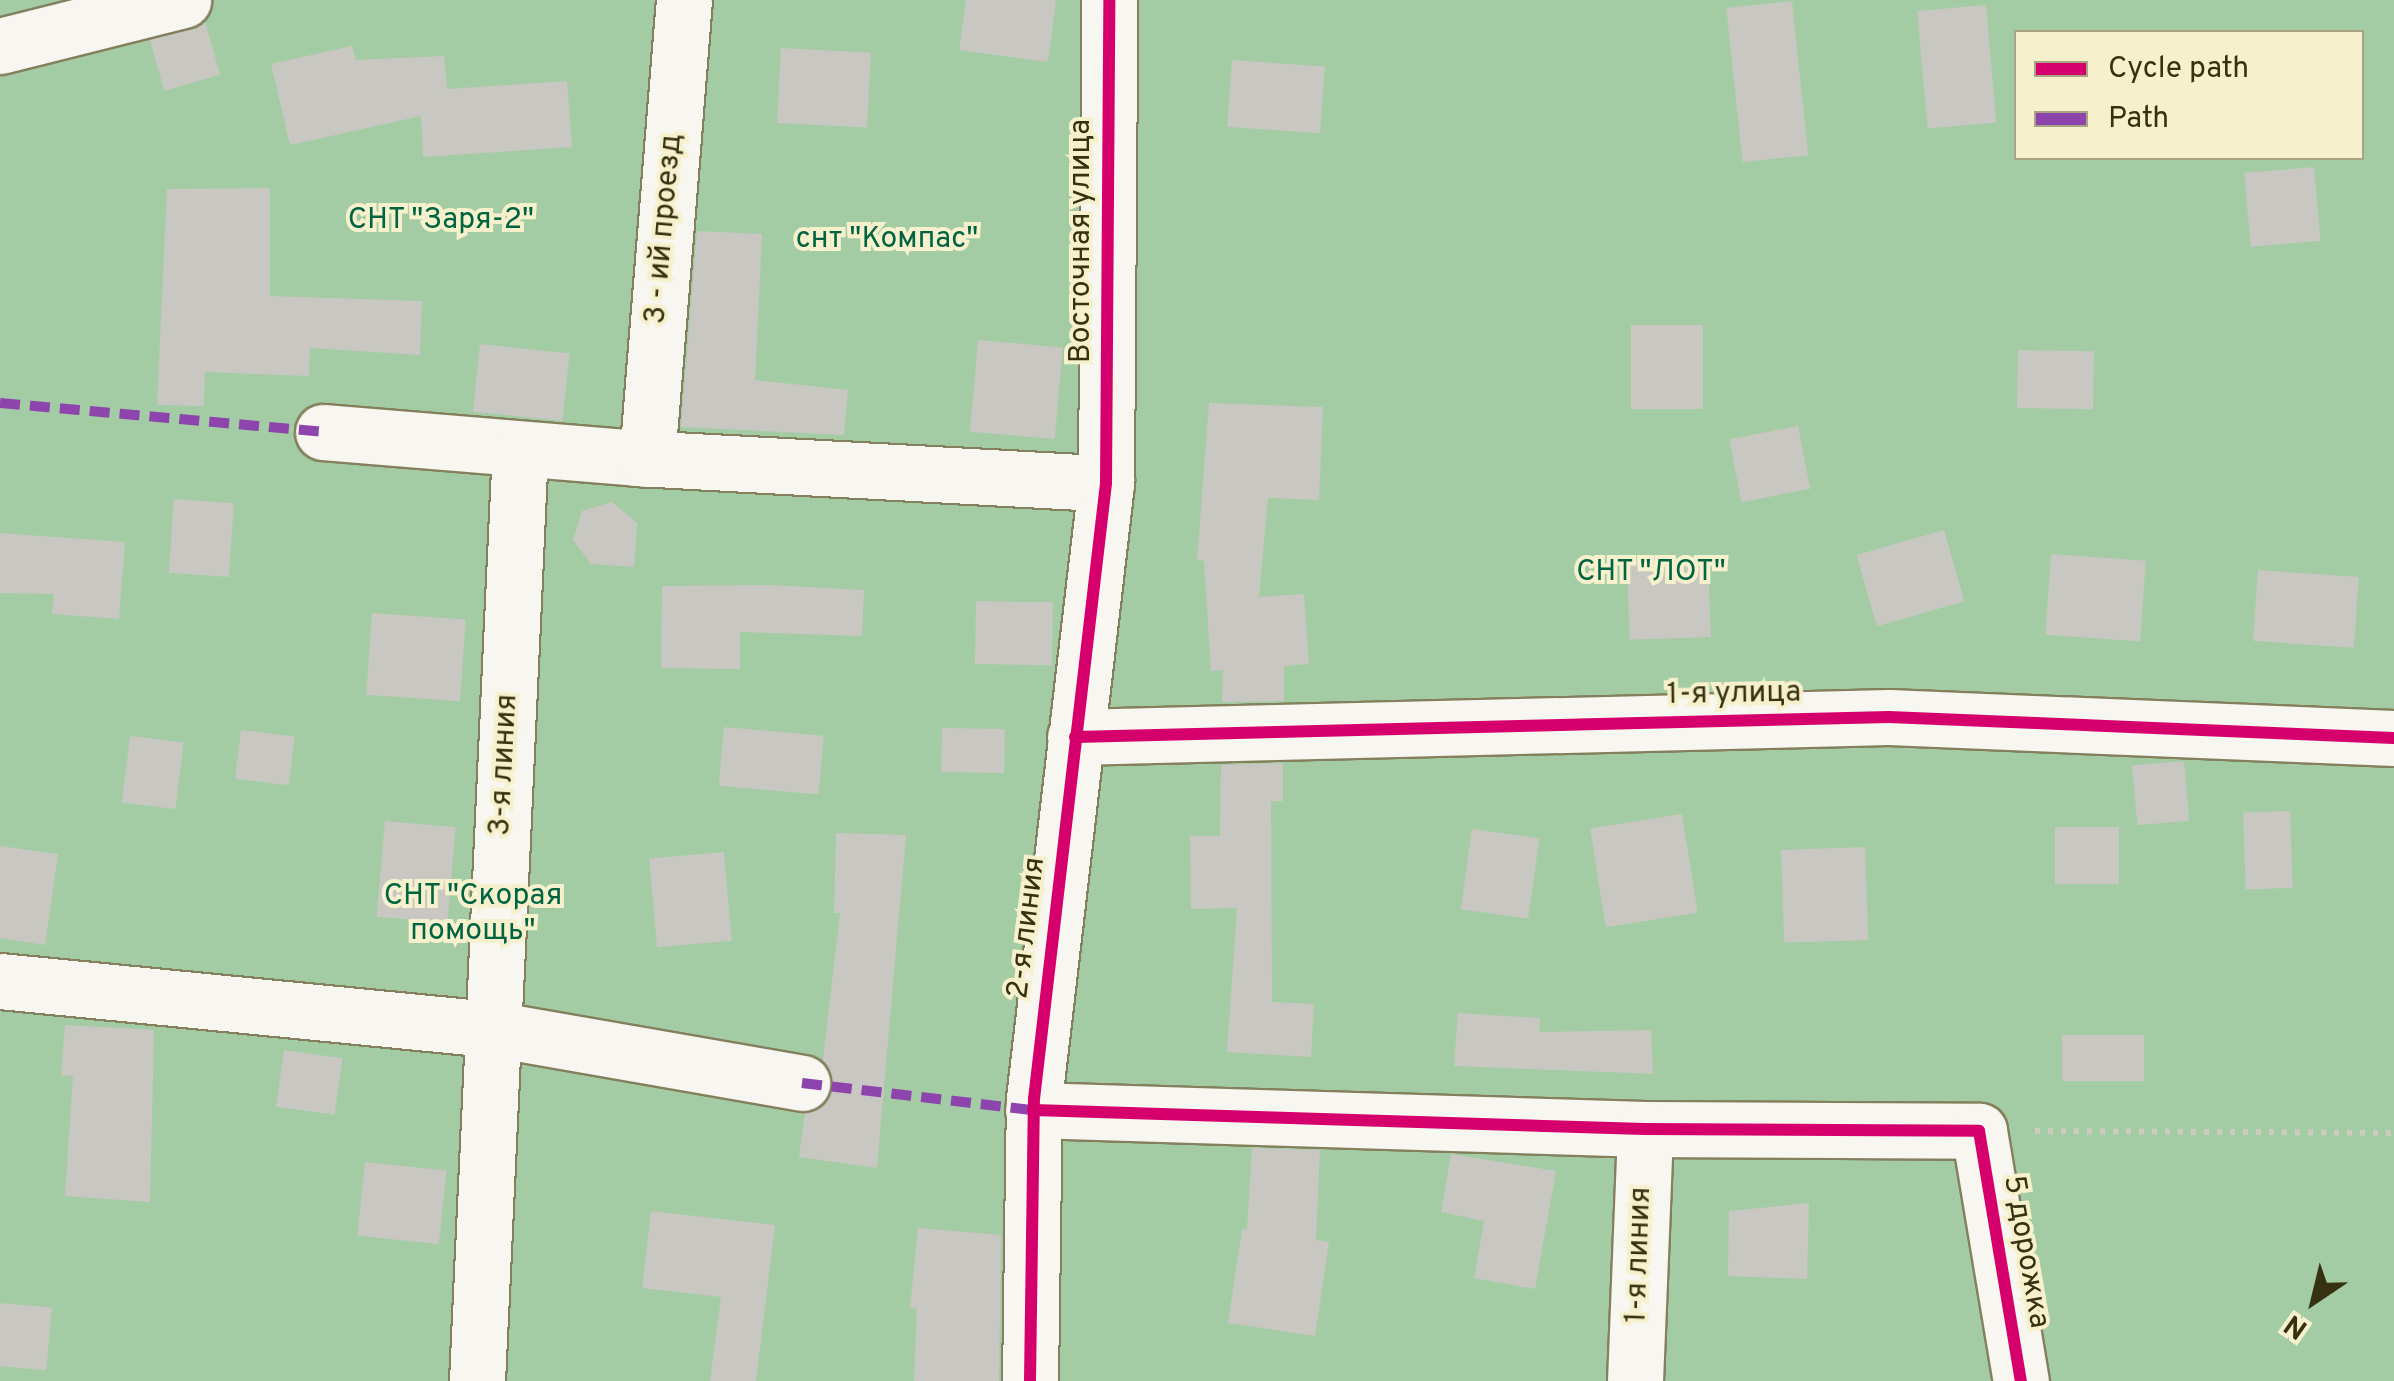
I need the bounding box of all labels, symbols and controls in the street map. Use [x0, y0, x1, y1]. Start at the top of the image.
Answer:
legend [2014, 30, 2364, 160]
text: Cycle path [2108, 51, 2249, 88]
text: Path [2108, 101, 2169, 138]
street label: Восточная улица [1064, 119, 1100, 363]
street label: 3 - ий проезд [639, 132, 691, 326]
park label: СНТ "Заря-2" [347, 203, 535, 239]
park label: снт "Компас" [796, 222, 978, 258]
park label: СНТ "ЛОТ" [1576, 555, 1726, 591]
street label: 1-я улица [1667, 676, 1801, 714]
street label: 3-я линия [483, 693, 527, 837]
street label: 2-я линия [1001, 855, 1055, 1001]
park label: СНТ "Скорая помощь" [383, 879, 563, 950]
street label: 5 дорожка [1994, 1173, 2056, 1331]
street label: 1-я линия [1620, 1186, 1660, 1324]
north arrow [2264, 1251, 2364, 1351]
text: N [2278, 1305, 2315, 1346]

